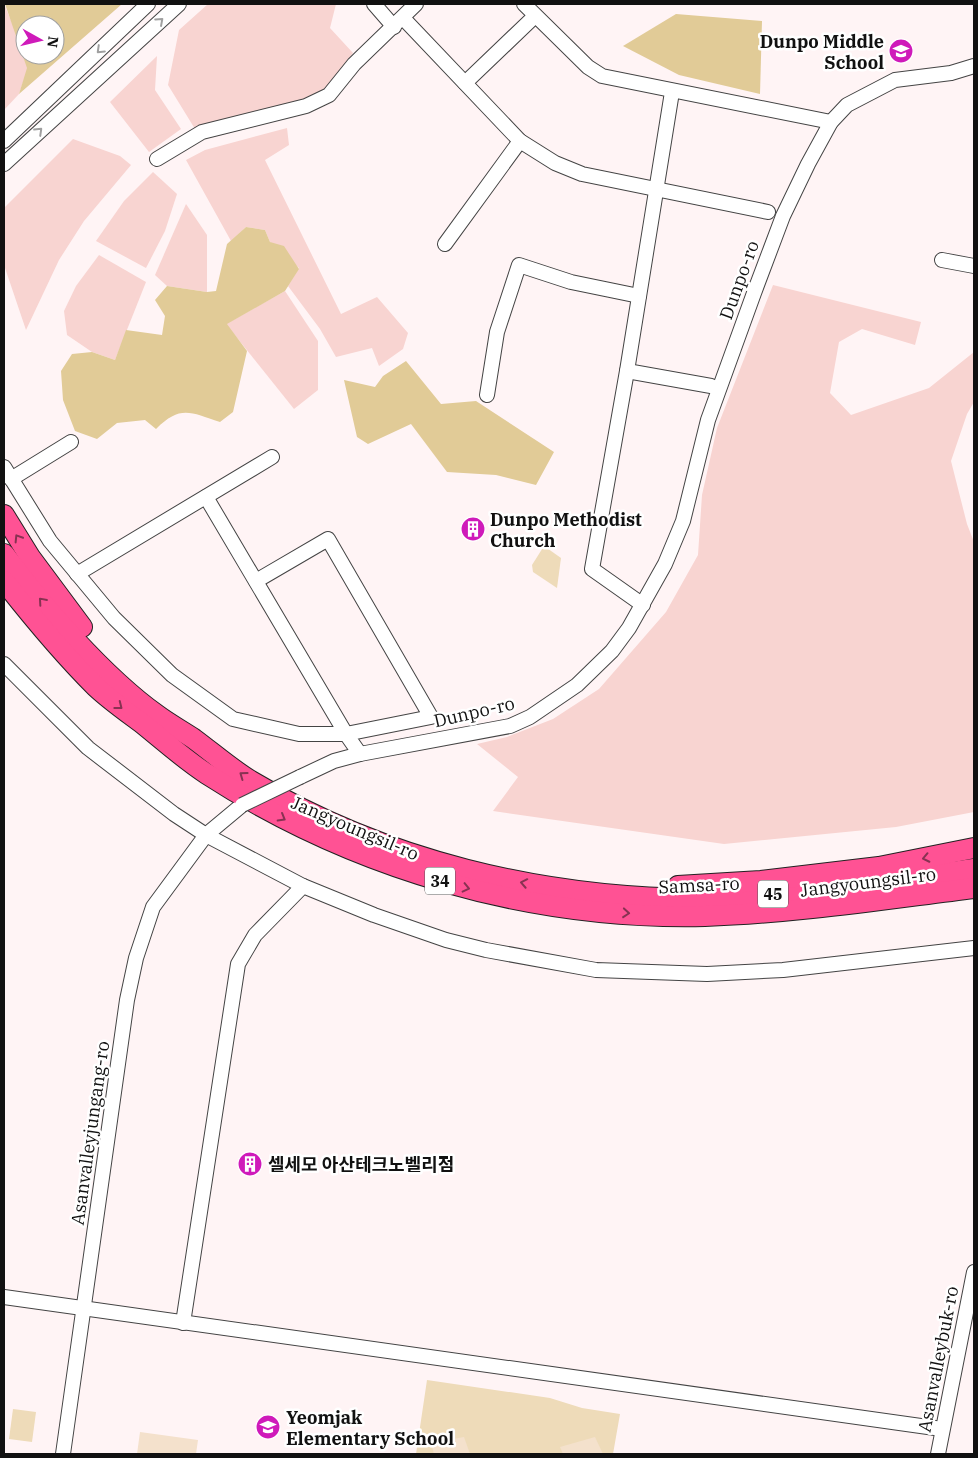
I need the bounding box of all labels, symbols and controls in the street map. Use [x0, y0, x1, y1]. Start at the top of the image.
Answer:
north arrow [15, 15, 65, 65]
one-way arrow [154, 18, 163, 27]
place label: Dunpo Middle School [760, 30, 884, 74]
text: N [43, 35, 63, 49]
school or university icon: Dunpo Middle School [888, 38, 914, 64]
one-way arrow [97, 44, 106, 53]
one-way arrow [34, 128, 43, 137]
street label: Dunpo-ro [714, 237, 764, 323]
place label: Dunpo Methodist Church [490, 508, 642, 552]
building icon: Dunpo Methodist Church [460, 516, 486, 542]
one-way arrow [15, 535, 24, 544]
one-way arrow [38, 597, 47, 606]
street label: Dunpo-ro [431, 692, 517, 732]
one-way arrow [114, 701, 123, 710]
one-way arrow [239, 772, 249, 781]
street label: Jangyoungsil-ro [288, 791, 422, 865]
one-way arrow [277, 811, 286, 821]
one-way arrow [922, 852, 931, 862]
street label: Jangyoungsil-ro [799, 862, 937, 902]
road number: 34 [425, 868, 455, 894]
street label: Samsa-ro [658, 871, 740, 899]
one-way arrow [519, 878, 528, 888]
road number: 45 [758, 881, 788, 908]
one-way arrow [462, 882, 471, 893]
one-way arrow [623, 907, 631, 918]
street label: Asanvalleyjungang-ro [66, 1040, 114, 1226]
building icon: 셀세모 아산테크노벨리점 [237, 1151, 263, 1177]
place label: 셀세모 아산테크노벨리점 [268, 1153, 454, 1176]
street label: Asanvalleybuk-ro [913, 1284, 963, 1434]
place label: Yeomjak Elementary School [286, 1406, 454, 1450]
school or university icon: Yeomjak Elementary School [255, 1414, 281, 1440]

